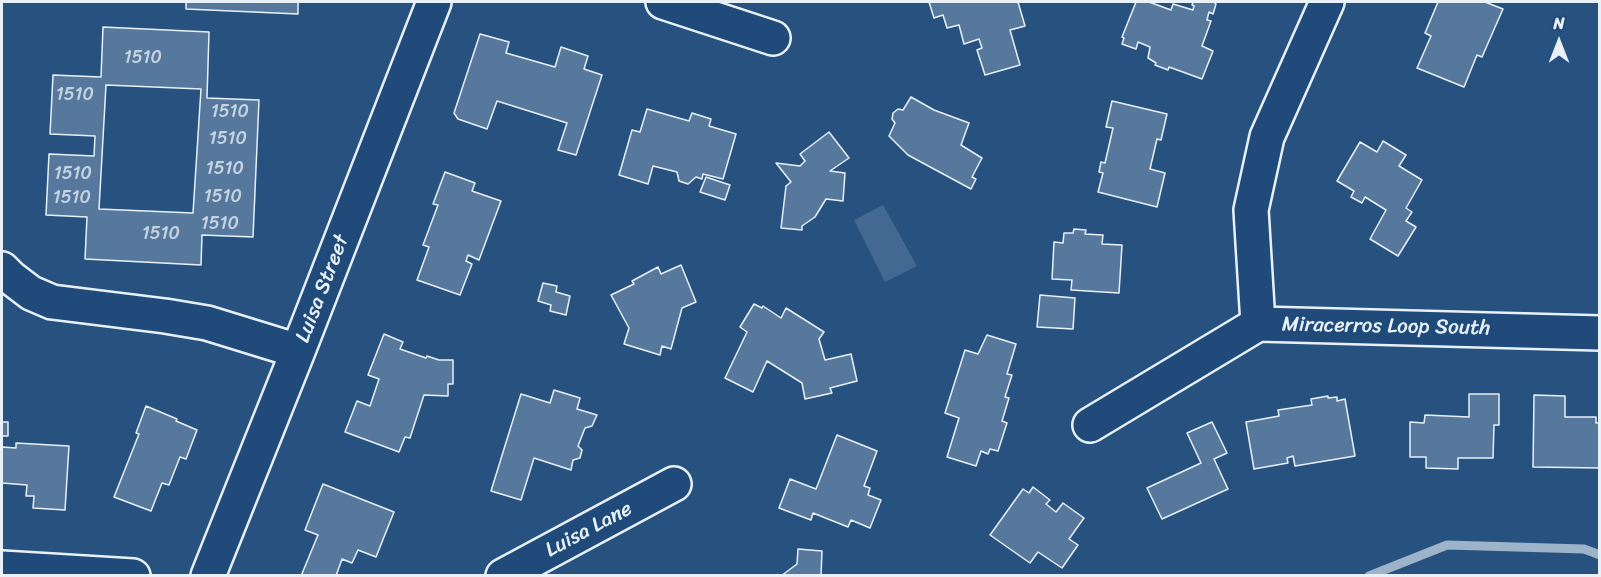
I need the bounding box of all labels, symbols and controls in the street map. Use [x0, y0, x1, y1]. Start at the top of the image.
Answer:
text: N [1553, 9, 1565, 38]
north arrow [1529, 12, 1589, 72]
house number: 1510 [124, 47, 162, 69]
house number: 1510 [56, 84, 94, 106]
house number: 1510 [211, 101, 249, 123]
house number: 1510 [209, 128, 247, 150]
house number: 1510 [206, 158, 244, 180]
house number: 1510 [54, 163, 92, 185]
house number: 1510 [204, 186, 242, 208]
house number: 1510 [53, 187, 91, 209]
house number: 1510 [201, 213, 239, 235]
house number: 1510 [142, 223, 180, 245]
street label: Luisa Street [291, 232, 355, 346]
street label: Miracerros Loop South [1282, 313, 1490, 341]
street label: Luisa Lane [541, 497, 637, 563]

